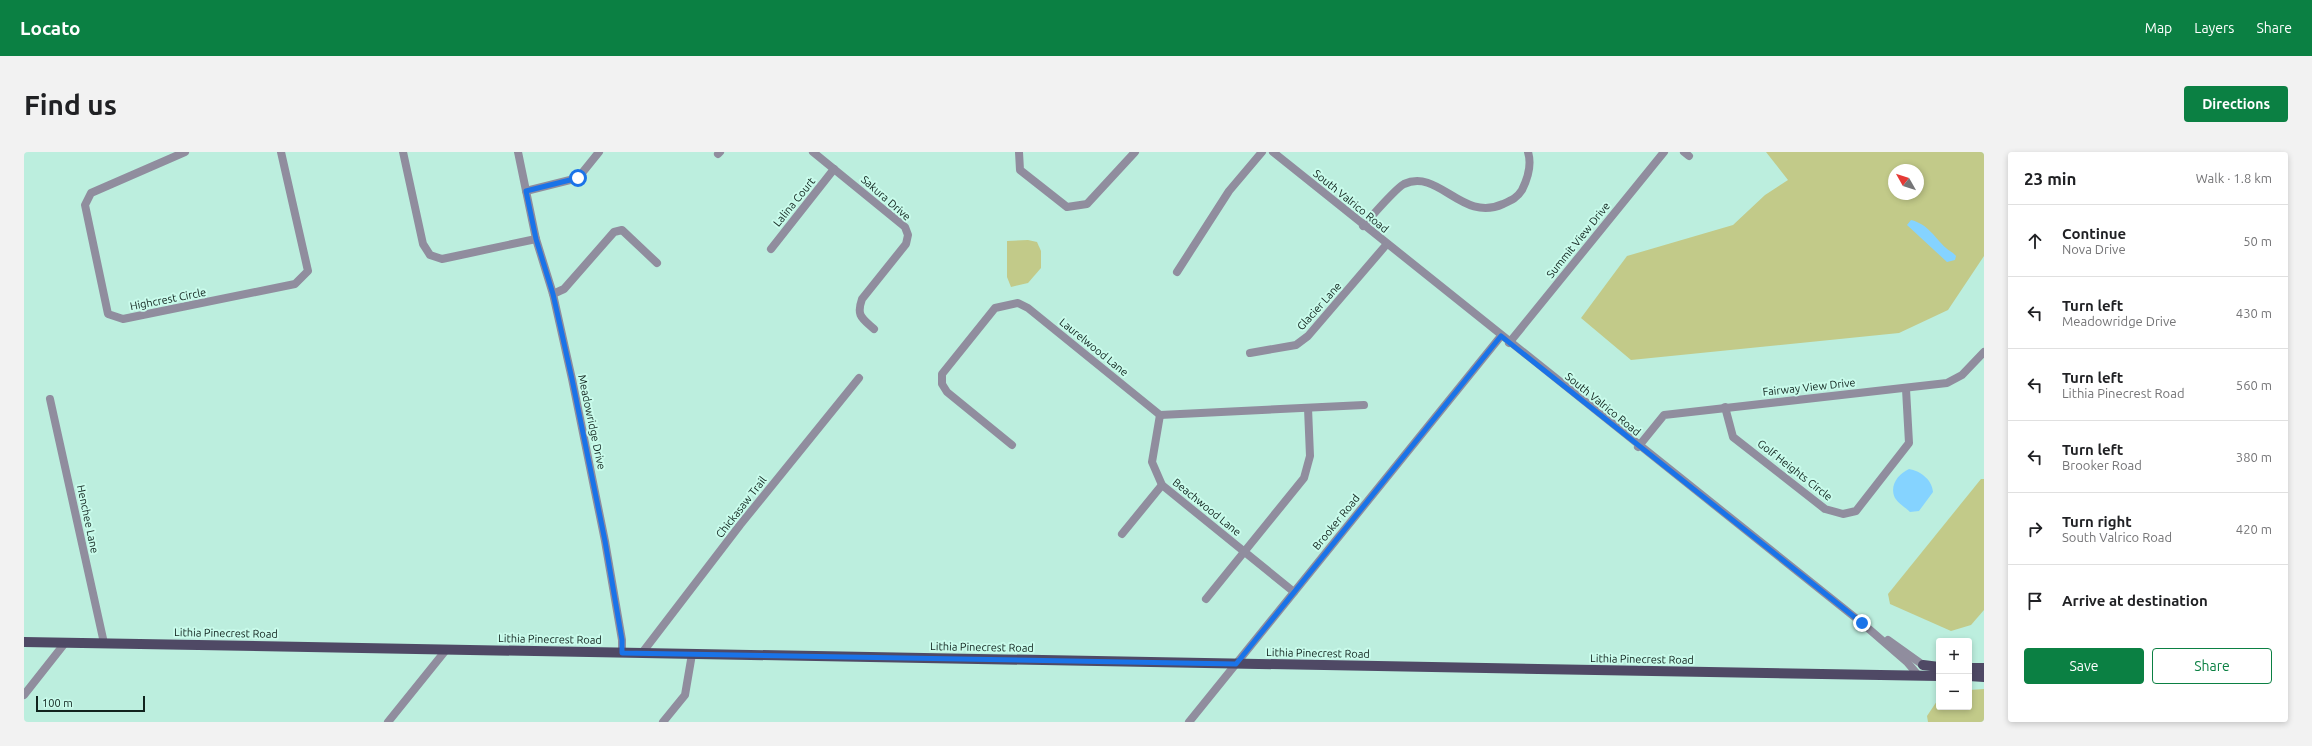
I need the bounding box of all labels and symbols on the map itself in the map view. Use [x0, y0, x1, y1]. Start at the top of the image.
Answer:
north arrow [1888, 164, 1924, 200]
street label: South Valrico Road [1311, 167, 1391, 235]
route start [569, 169, 587, 187]
street label: Sakura Drive [859, 173, 913, 223]
street label: Lalina Court [771, 175, 818, 229]
street label: Summit View Drive [1544, 200, 1612, 280]
street label: Glacier Lane [1294, 280, 1344, 332]
street label: Highcrest Circle [129, 286, 207, 312]
street label: Laurelwood Lane [1057, 316, 1131, 378]
street label: South Valrico Road [1563, 370, 1643, 438]
street label: Meadowridge Drive [576, 373, 608, 471]
street label: Fairway View Drive [1762, 376, 1856, 398]
street label: Golf Heights Circle [1755, 437, 1835, 503]
street label: Chickasaw Trail [713, 474, 769, 540]
street label: Beachwood Lane [1171, 476, 1243, 538]
street label: Henchee Lane [75, 484, 101, 554]
street label: Brooker Road [1310, 492, 1362, 552]
route end [1853, 614, 1871, 632]
street label: Lithia Pinecrest Road [174, 626, 278, 640]
street label: Lithia Pinecrest Road [498, 632, 602, 646]
street label: Lithia Pinecrest Road [930, 640, 1034, 654]
street label: Lithia Pinecrest Road [1266, 646, 1370, 660]
street label: Lithia Pinecrest Road [1590, 652, 1694, 666]
scale bar [36, 694, 145, 713]

